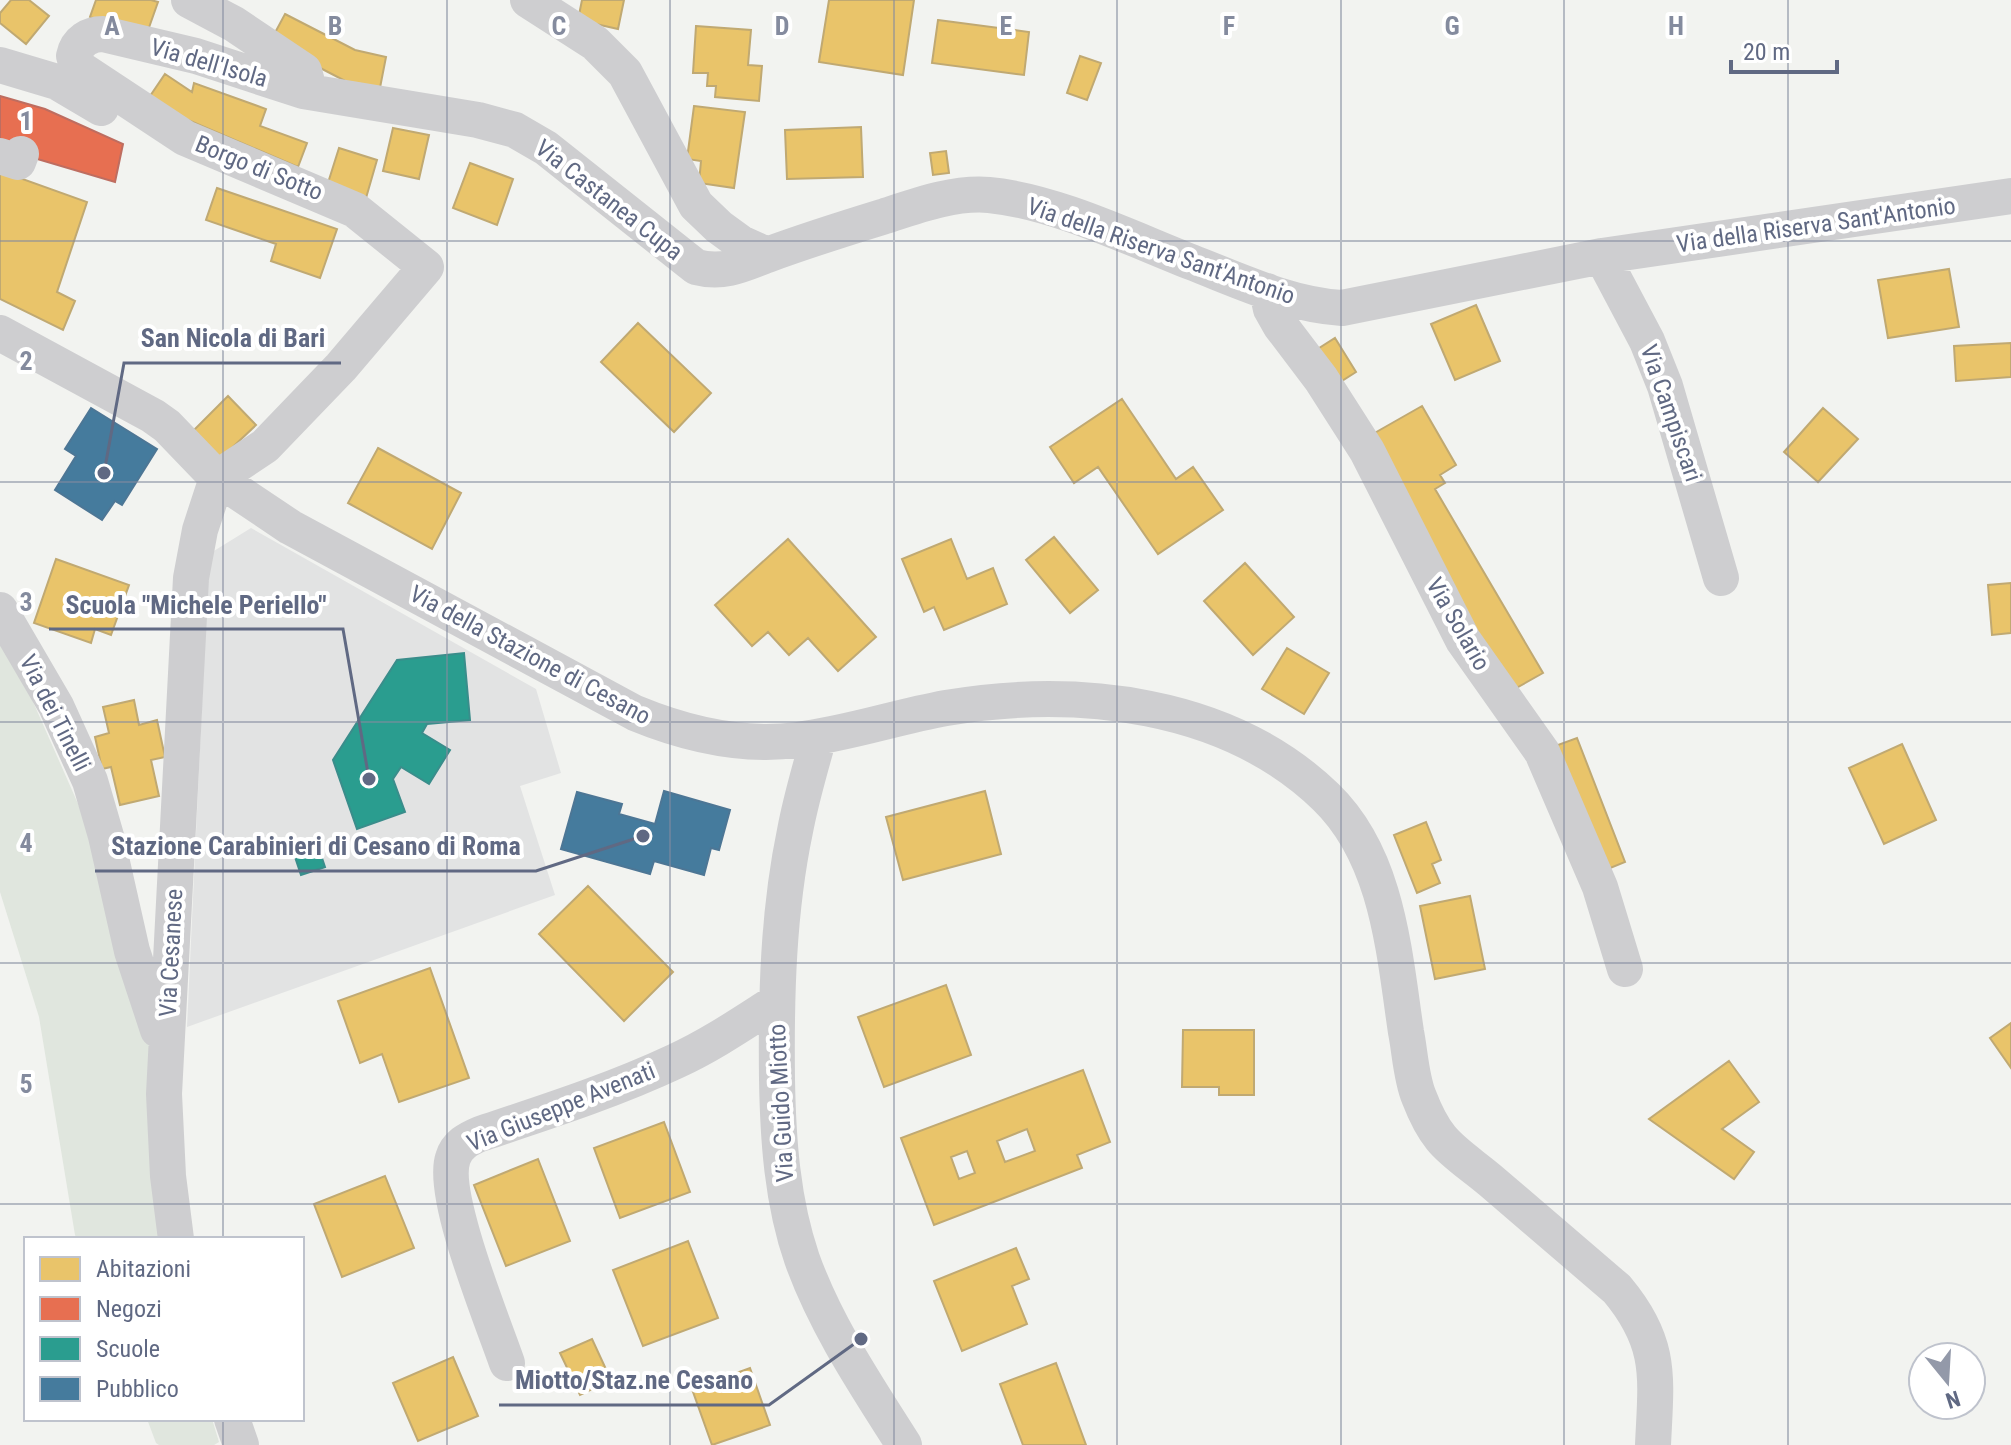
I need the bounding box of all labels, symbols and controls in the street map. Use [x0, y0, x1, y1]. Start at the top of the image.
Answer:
text: A [104, 11, 120, 41]
text: B [328, 11, 342, 41]
text: C [552, 11, 567, 41]
text: D [775, 11, 789, 41]
text: E [1000, 11, 1013, 41]
text: F [1223, 11, 1235, 41]
text: G [1444, 11, 1460, 41]
text: H [1668, 11, 1684, 41]
scale bar [1731, 24, 1837, 74]
street label: Via dell'Isola [147, 33, 271, 93]
text: 20 m [1743, 38, 1790, 66]
text: 1 [19, 106, 33, 136]
street label: Borgo di Sotto [191, 130, 327, 206]
street label: Via Castanea Cupa [530, 134, 688, 266]
street label: Via della Riserva Sant'Antonio [1023, 192, 1299, 310]
street label: Via della Riserva Sant'Antonio [1675, 192, 1957, 258]
callout: San Nicola di Bari [124, 313, 341, 363]
text: San Nicola di Bari [141, 323, 325, 353]
street label: Via Campiscari [1635, 341, 1707, 485]
text: 2 [19, 346, 33, 376]
street label: Via Solario [1420, 573, 1496, 675]
callout: Scuola "Michele Periello" [49, 579, 343, 629]
street label: Via della Stazione di Cesano [405, 580, 655, 730]
text: 3 [19, 587, 33, 617]
text: Scuola "Michele Periello" [65, 590, 327, 620]
street label: Via dei Tinelli [14, 650, 96, 776]
callout: Stazione Carabinieri di Cesano di Roma [95, 821, 536, 871]
text: 4 [19, 828, 33, 858]
text: Stazione Carabinieri di Cesano di Roma [111, 831, 521, 861]
street label: Via Cesanese [154, 888, 188, 1018]
street label: Via Guido Miotto [763, 1023, 799, 1183]
street label: Via Giuseppe Avenati [463, 1057, 659, 1157]
text: 5 [19, 1069, 33, 1099]
legend [24, 1237, 304, 1421]
text: Abitazioni [96, 1255, 191, 1283]
text: Negozi [96, 1295, 162, 1323]
text: Scuole [96, 1335, 160, 1363]
north arrow [1907, 1341, 1987, 1421]
callout: Miotto/Staz.ne Cesano [499, 1355, 769, 1405]
text: Miotto/Staz.ne Cesano [515, 1365, 753, 1395]
text: Pubblico [96, 1375, 179, 1403]
text: N [1943, 1386, 1963, 1414]

